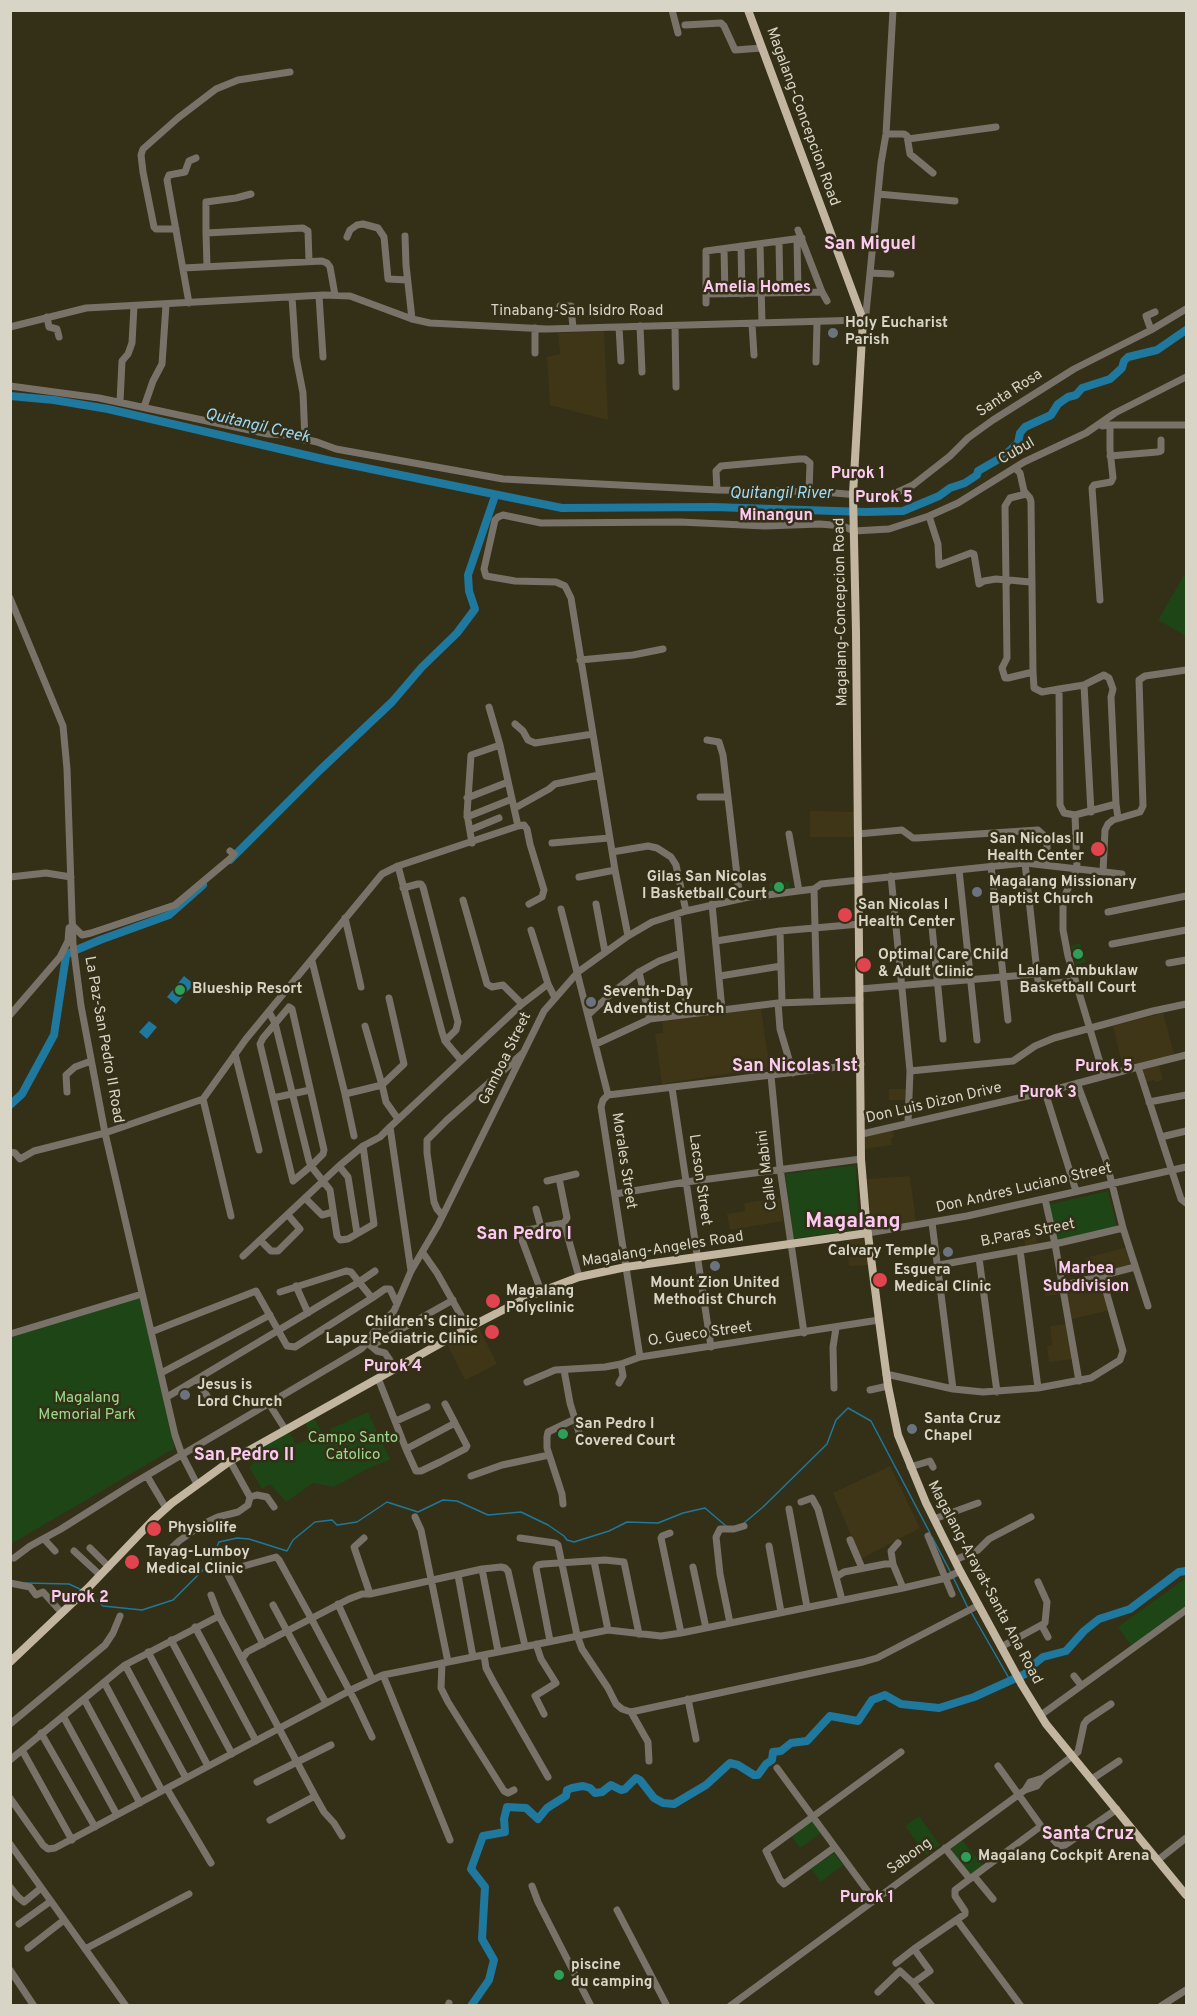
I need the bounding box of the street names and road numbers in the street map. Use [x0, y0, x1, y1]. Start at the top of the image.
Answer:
street label: Magalang-Concepcion Road [761, 25, 843, 209]
street label: Tinabang-San Isidro Road [491, 303, 663, 321]
street label: Santa Rosa [974, 366, 1046, 422]
street label: Cubul [996, 434, 1038, 470]
street label: Magalang-Concepcion Road [831, 517, 853, 707]
street label: La Paz-San Pedro II Road [79, 955, 127, 1125]
street label: Gamboa Street [476, 1010, 536, 1108]
street label: Don Luis Dizon Drive [864, 1080, 1004, 1128]
street label: Morales Street [606, 1111, 640, 1211]
street label: Calle Mabini [754, 1129, 782, 1211]
street label: Lacson Street [684, 1133, 714, 1227]
street label: Don Andres Luciano Street [934, 1160, 1114, 1218]
street label: B.Paras Street [979, 1216, 1077, 1252]
street label: Magalang-Angeles Road [581, 1228, 745, 1272]
street label: O. Gueco Street [647, 1319, 753, 1351]
street label: Magalang-Arayat-Santa Ana Road [923, 1478, 1045, 1688]
street label: Sabong [884, 1835, 936, 1879]

